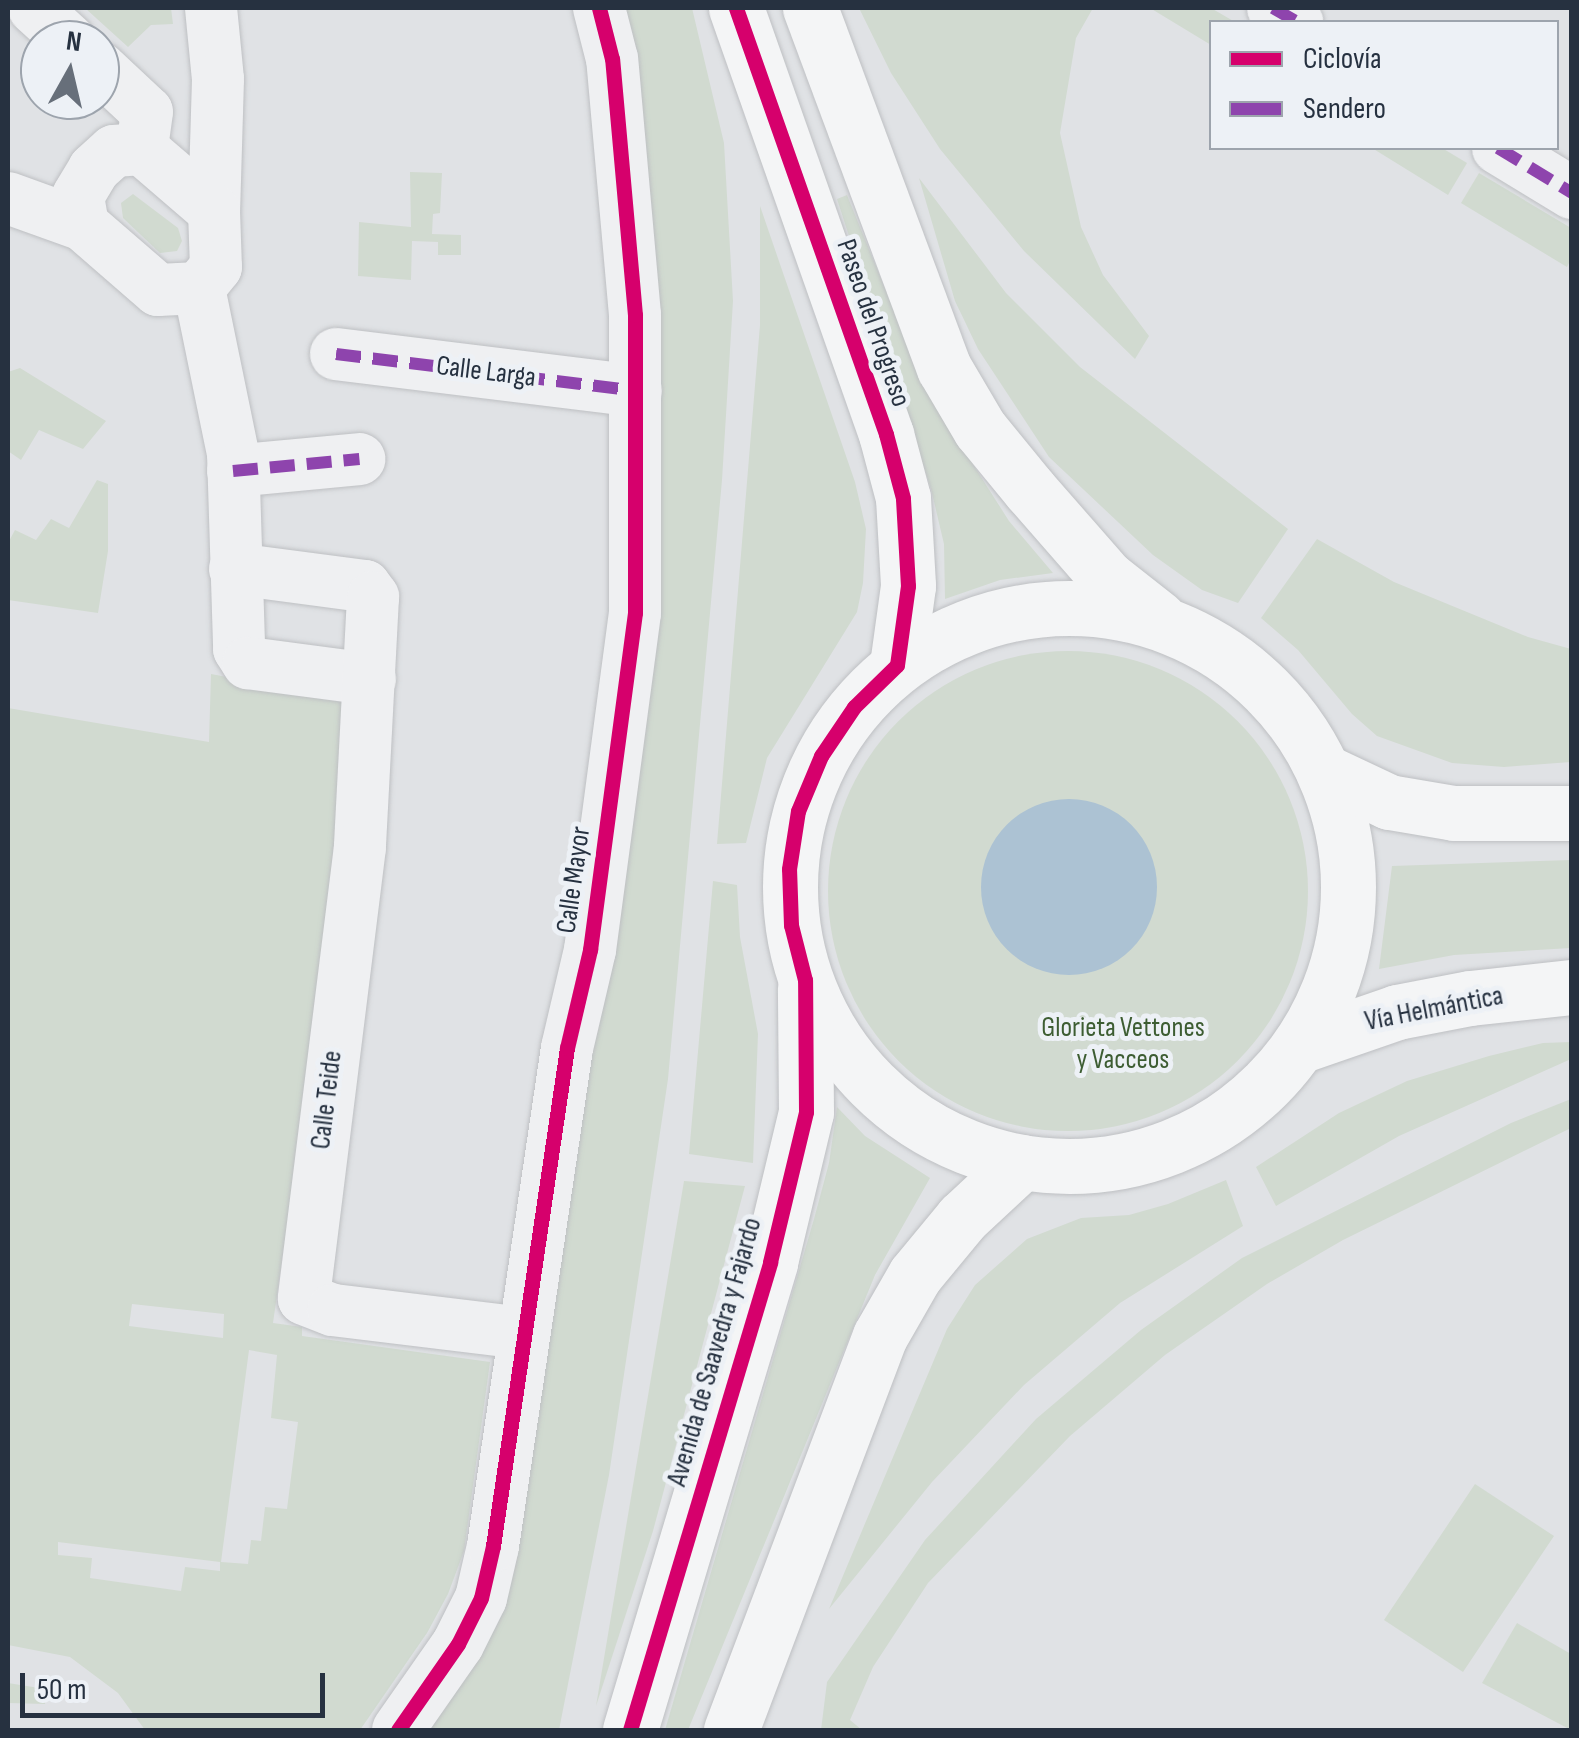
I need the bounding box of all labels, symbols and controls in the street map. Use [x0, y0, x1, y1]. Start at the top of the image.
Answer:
north arrow [20, 20, 120, 120]
legend [1209, 20, 1559, 150]
text: N [64, 24, 84, 59]
text: Ciclovía [1303, 41, 1382, 77]
text: Sendero [1303, 91, 1386, 127]
street label: Paseo del Progreso [829, 235, 917, 411]
street label: Calle Larga [434, 349, 538, 395]
street label: Calle Mayor [550, 824, 598, 936]
street label: Vía Helmántica [1362, 979, 1506, 1039]
park label: Glorieta Vettones y Vacceos [1041, 1011, 1205, 1077]
street label: Calle Teide [304, 1049, 350, 1151]
street label: Avenida de Saavedra y Fajardo [661, 1214, 769, 1490]
scale bar [25, 1653, 330, 1715]
text: 50 m [37, 1672, 86, 1708]

